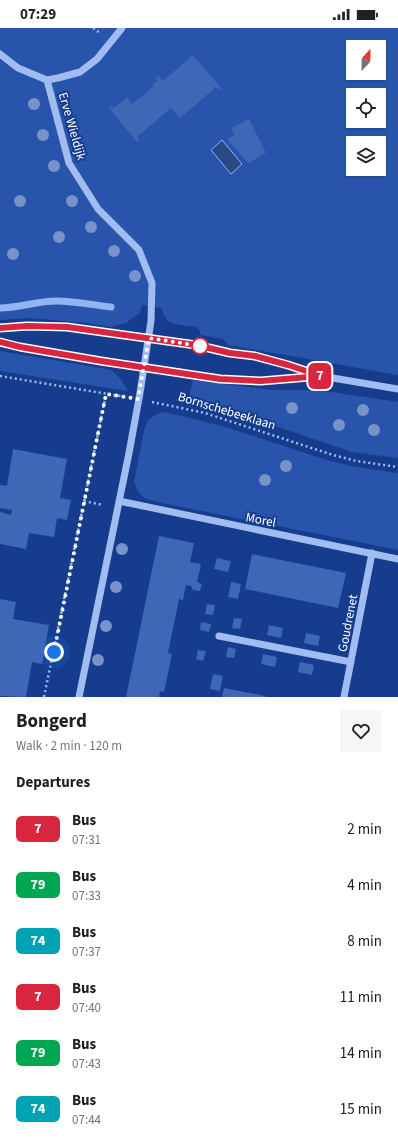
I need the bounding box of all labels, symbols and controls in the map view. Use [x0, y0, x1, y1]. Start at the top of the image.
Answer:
text: 07:29 [20, 4, 56, 25]
north arrow [346, 40, 386, 80]
map controls [346, 40, 386, 176]
button: locate [346, 88, 386, 128]
street label: Erve Wieldijk [54, 90, 90, 163]
button: layers [346, 136, 386, 176]
unlabelled marker [191, 337, 209, 355]
line badge: 7 [307, 363, 333, 389]
text: 7 [316, 366, 324, 386]
street label: Bornschebeeklaan [176, 388, 278, 434]
street label: Morel [244, 508, 278, 532]
street label: Goudrenet [334, 592, 362, 653]
your location [44, 642, 64, 662]
text: Bongerd [16, 708, 87, 735]
button: heart [340, 710, 382, 752]
text: Walk · 2 min · 120 m [16, 737, 122, 755]
text: Departures [16, 772, 90, 793]
text: Bus [72, 810, 96, 831]
text: 7 [34, 819, 42, 839]
text: 2 min [347, 819, 382, 840]
text: 07:31 [72, 831, 101, 849]
text: Bus [72, 866, 96, 887]
text: 79 [31, 875, 45, 895]
text: 4 min [347, 875, 382, 896]
text: 07:33 [72, 887, 101, 905]
text: Bus [72, 922, 96, 943]
text: 74 [31, 931, 45, 951]
text: 8 min [347, 931, 382, 952]
text: 07:37 [72, 943, 101, 961]
text: Bus [72, 978, 96, 999]
text: 7 [34, 987, 42, 1007]
text: 11 min [340, 987, 382, 1008]
text: 07:40 [72, 999, 101, 1017]
text: Bus [72, 1034, 96, 1055]
text: 79 [31, 1043, 45, 1063]
text: 14 min [340, 1043, 382, 1064]
text: 07:43 [72, 1055, 101, 1073]
text: Bus [72, 1090, 96, 1111]
text: 74 [31, 1099, 45, 1119]
text: 15 min [340, 1099, 382, 1120]
text: 07:44 [72, 1111, 101, 1129]

